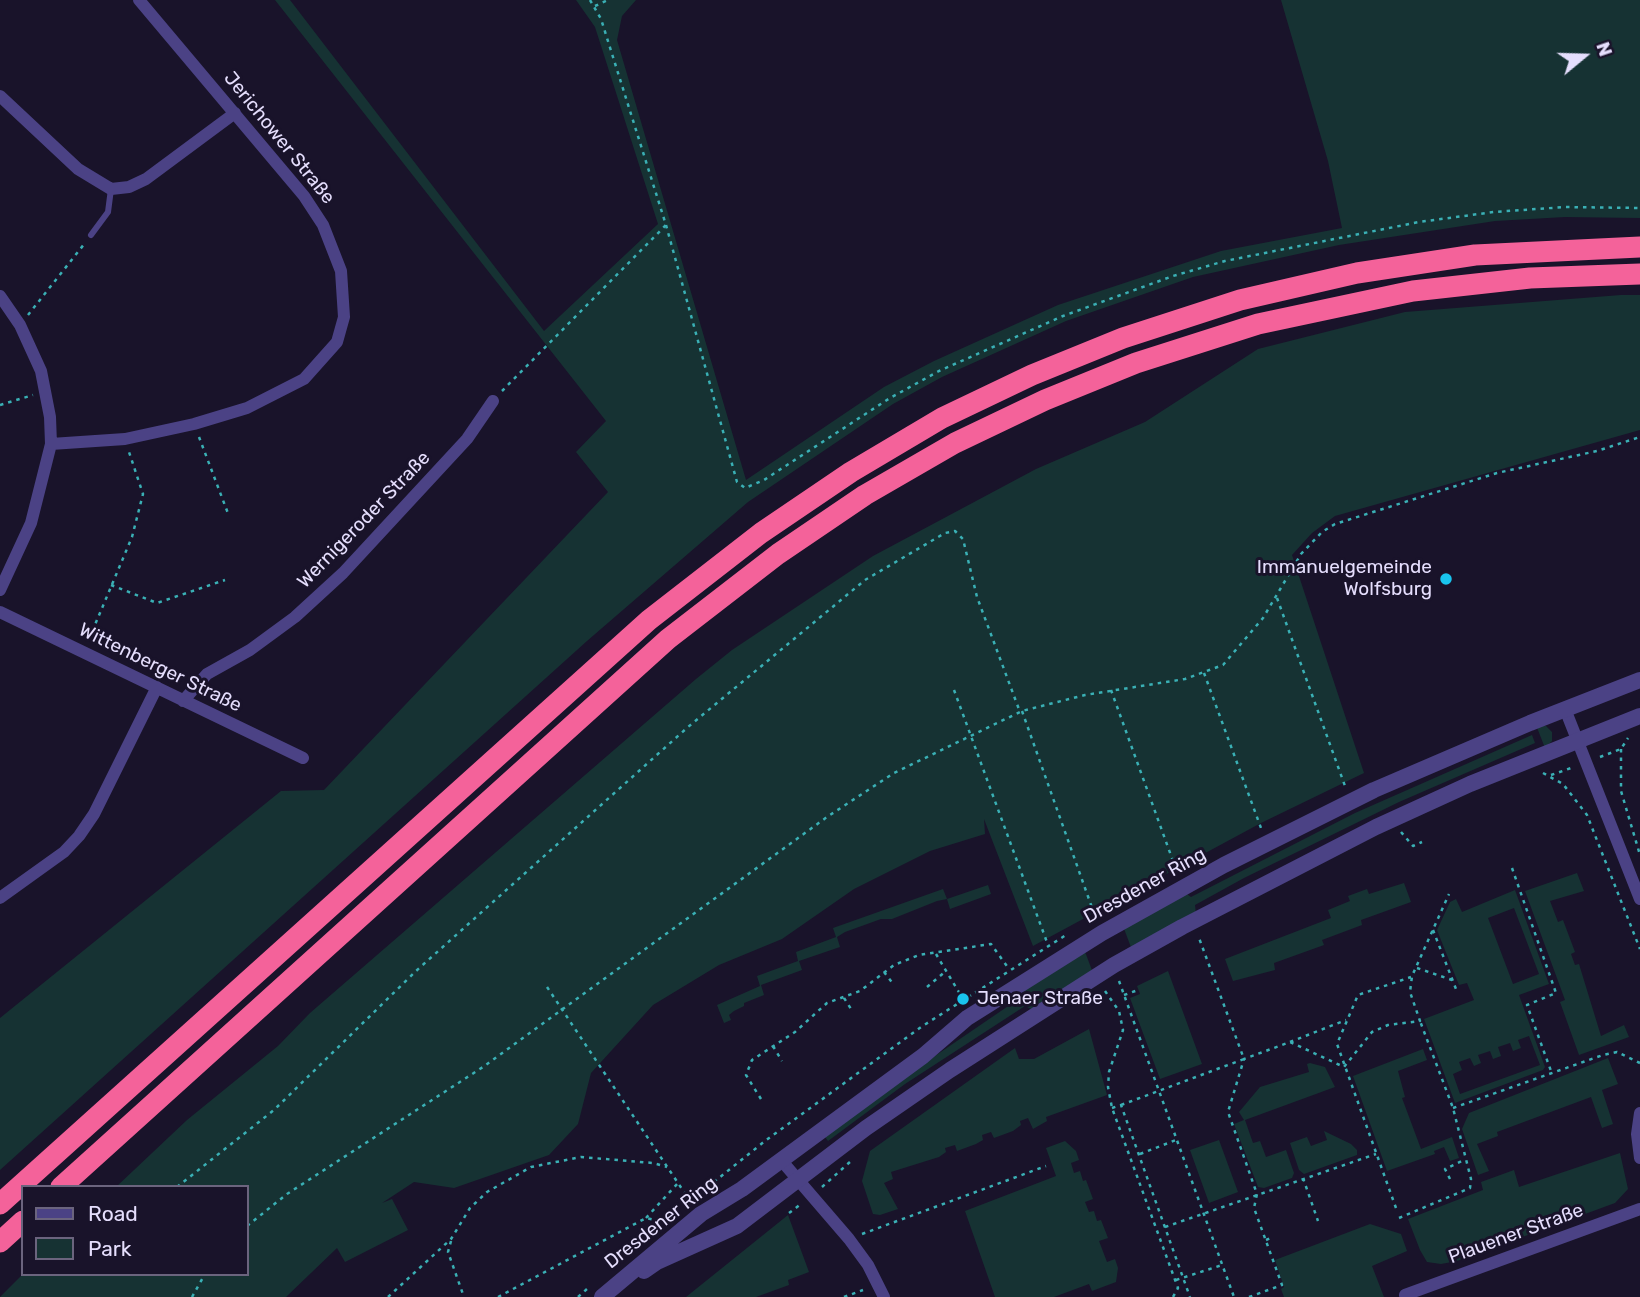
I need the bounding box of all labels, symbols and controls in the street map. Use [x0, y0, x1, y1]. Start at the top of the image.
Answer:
north arrow [1549, 21, 1619, 91]
text: N [1591, 39, 1617, 59]
street label: Jerichower Straße [219, 67, 339, 209]
street label: Wernigeroder Straße [293, 447, 435, 593]
place label: Immanuelgemeinde Wolfsburg [1257, 557, 1432, 601]
marker: Immanuelgemeinde Wolfsburg [1438, 571, 1454, 587]
street label: Wittenberger Straße [75, 619, 245, 717]
street label: Dresdener Ring [1080, 843, 1210, 929]
place label: Jenaer Straße [977, 988, 1103, 1010]
marker: Jenaer Straße [955, 991, 971, 1007]
street label: Dresdener Ring [600, 1172, 722, 1274]
legend [21, 1185, 248, 1276]
street label: Plauener Straße [1445, 1199, 1587, 1269]
text: Road [88, 1201, 138, 1226]
text: Park [88, 1236, 132, 1261]

